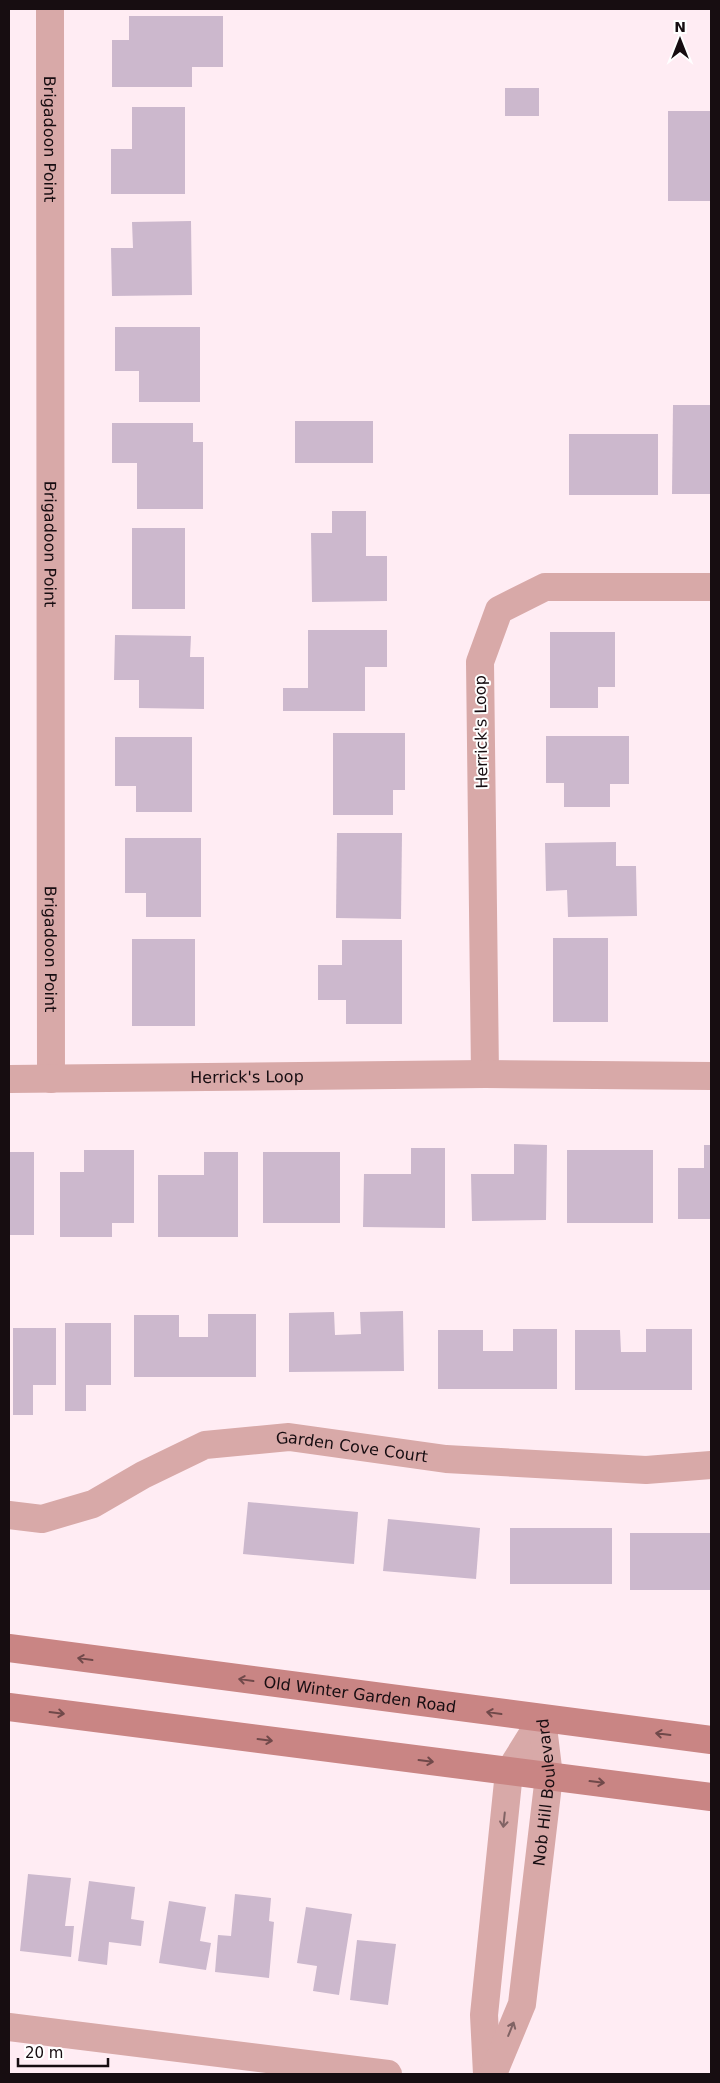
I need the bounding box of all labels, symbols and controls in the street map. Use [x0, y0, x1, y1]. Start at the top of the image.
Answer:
north arrow [655, 15, 705, 65]
text: N [674, 19, 686, 35]
street label: Brigadoon Point [41, 76, 60, 202]
street label: Brigadoon Point [41, 481, 60, 607]
street label: Herrick's Loop [471, 675, 491, 789]
street label: Brigadoon Point [41, 886, 60, 1012]
street label: Herrick's Loop [190, 1066, 304, 1087]
street label: Garden Cove Court [275, 1428, 429, 1466]
one-way arrow [77, 1653, 93, 1663]
street label: Old Winter Garden Road [263, 1672, 457, 1716]
one-way arrow [238, 1675, 254, 1685]
one-way arrow [49, 1708, 65, 1718]
one-way arrow [486, 1708, 502, 1718]
street label: Nob Hill Boulevard [529, 1717, 559, 1867]
one-way arrow [655, 1729, 671, 1739]
one-way arrow [256, 1735, 272, 1745]
one-way arrow [417, 1756, 433, 1766]
one-way arrow [589, 1777, 605, 1787]
one-way arrow [499, 1812, 509, 1828]
one-way arrow [507, 2022, 517, 2037]
scale bar [18, 2036, 108, 2068]
text: 20 m [25, 2044, 63, 2062]

